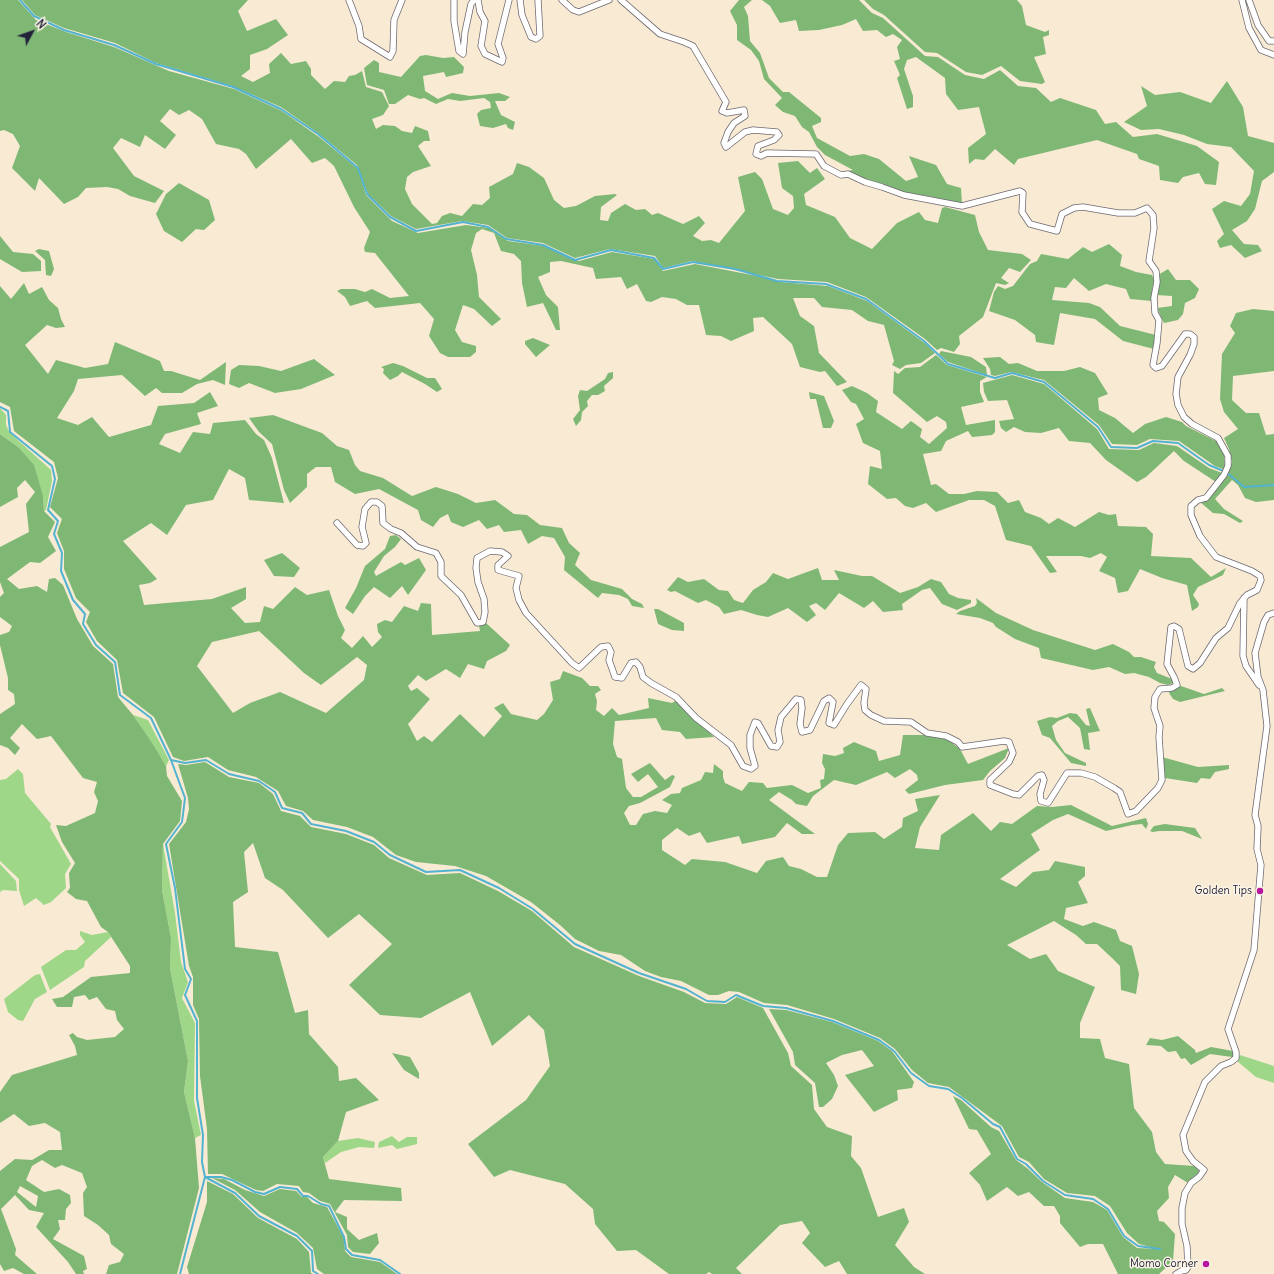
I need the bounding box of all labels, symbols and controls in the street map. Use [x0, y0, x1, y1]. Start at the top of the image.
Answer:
north arrow [12, 12, 52, 52]
text: N [33, 17, 49, 32]
place label: Golden Tips [1195, 884, 1252, 898]
marker: Golden Tips [1255, 886, 1265, 896]
place label: Momo Corner [1130, 1257, 1198, 1271]
marker: Momo Corner [1201, 1259, 1211, 1269]

